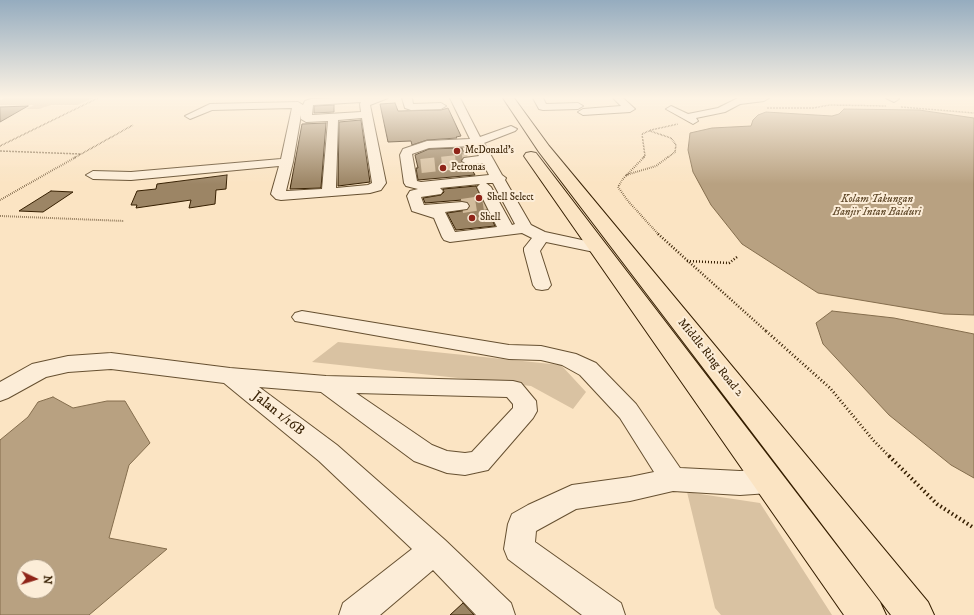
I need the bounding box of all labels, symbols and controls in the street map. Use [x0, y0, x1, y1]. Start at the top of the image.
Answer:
place label: McDonald's [465, 145, 514, 157]
marker: McDonald's [452, 146, 462, 156]
place label: Petronas [451, 162, 485, 174]
marker: Petronas [438, 163, 448, 173]
place label: Shell Select [487, 192, 534, 204]
marker: Shell Select [474, 193, 484, 203]
water label: Kolam Takungan Banjir Intan Baiduri [833, 193, 921, 219]
place label: Shell [480, 212, 501, 224]
marker: Shell [467, 213, 477, 223]
street label: Middle Ring Road 2 [674, 316, 746, 400]
street label: Jalan 1/16B [248, 388, 308, 440]
north arrow [16, 559, 56, 599]
text: N [40, 575, 54, 585]

